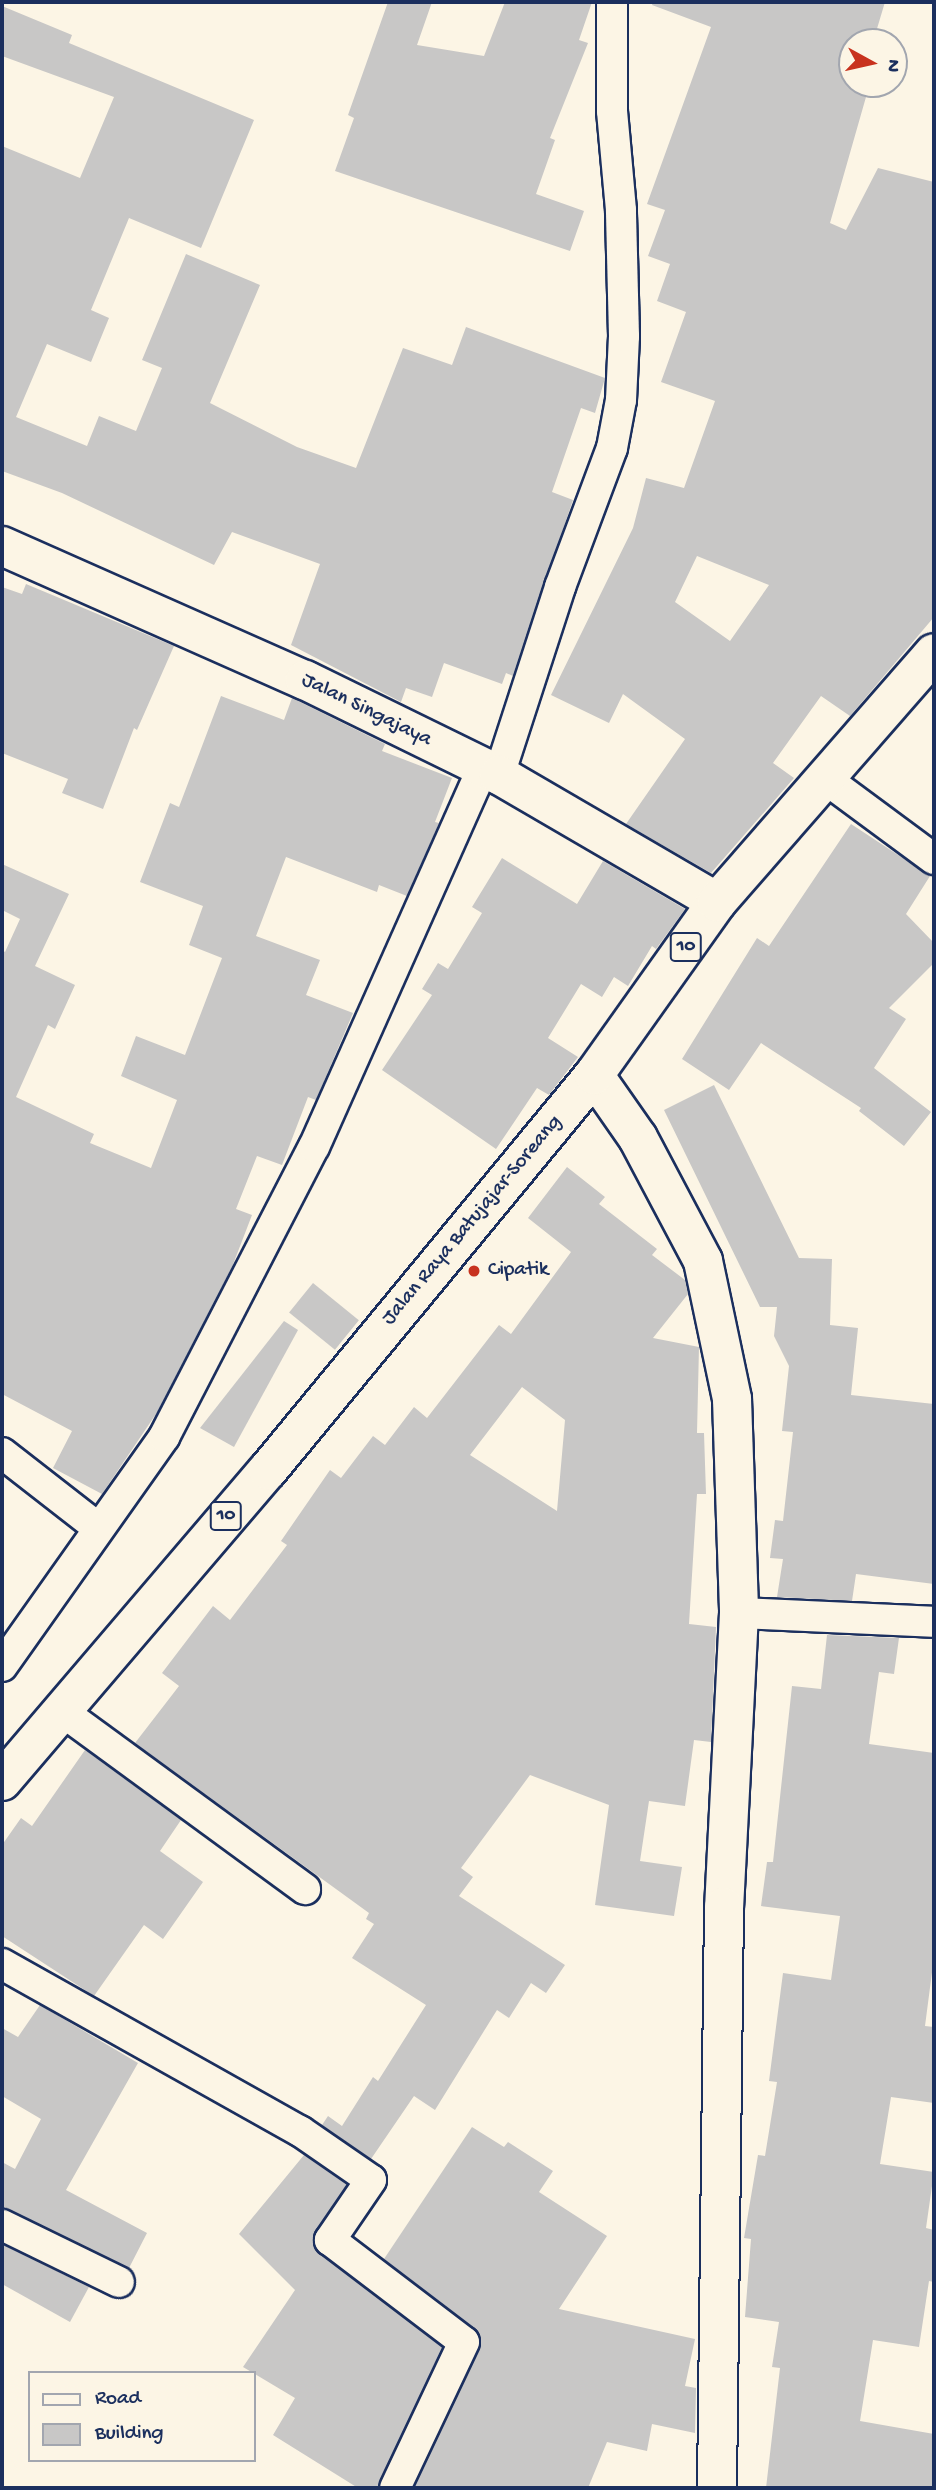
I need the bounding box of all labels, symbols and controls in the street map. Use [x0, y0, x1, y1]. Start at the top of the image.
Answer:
north arrow [838, 28, 908, 98]
text: N [880, 58, 905, 73]
street label: Jalan Singajaya [297, 669, 435, 753]
road number: 10 [668, 931, 704, 962]
street label: Jalan Raya Batujajar-Soreang [378, 1111, 568, 1331]
place label: Cipatik [488, 1258, 548, 1284]
marker: Cipatik [466, 1263, 482, 1279]
road number: 10 [208, 1500, 244, 1532]
legend [28, 2371, 256, 2462]
text: Road [95, 2387, 141, 2412]
text: Building [95, 2422, 164, 2447]

